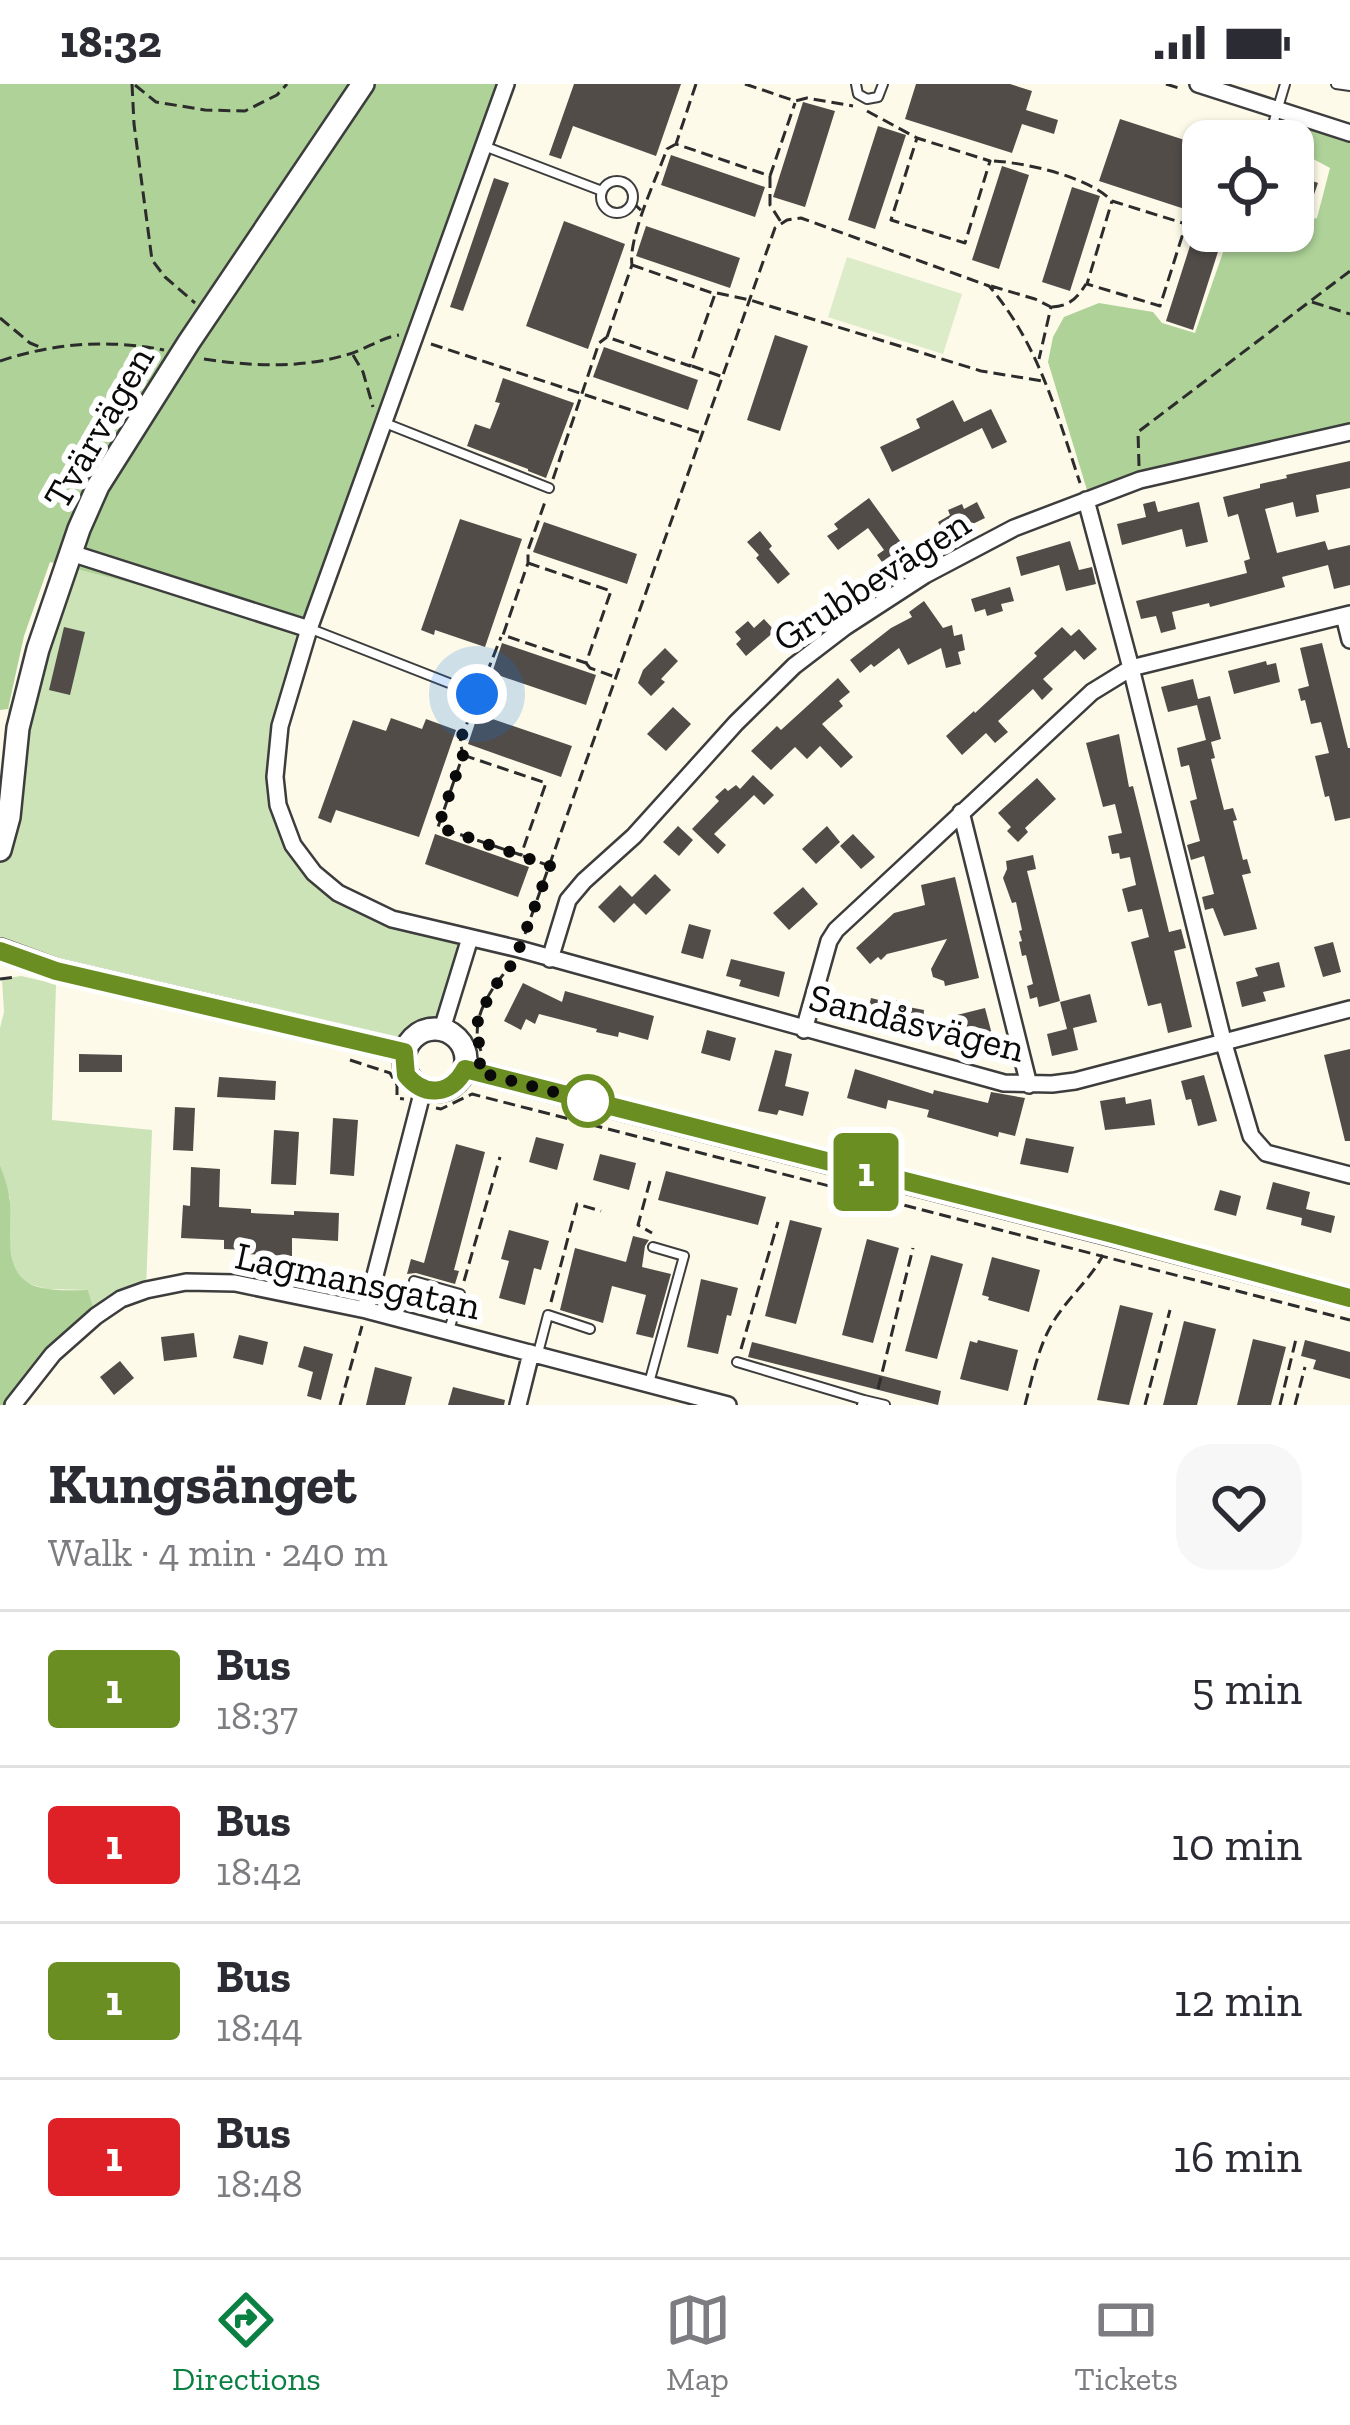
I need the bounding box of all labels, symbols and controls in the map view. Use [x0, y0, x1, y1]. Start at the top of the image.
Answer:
text: 18:32 [60, 15, 162, 69]
map controls [1182, 120, 1314, 252]
button: locate [1182, 120, 1314, 252]
street label: Tvärvägen [33, 338, 164, 517]
street label: Grubbevägen [764, 499, 979, 661]
your location [447, 664, 507, 724]
street label: Sandåsvägen [804, 973, 1029, 1072]
unlabelled marker [563, 1076, 613, 1126]
line badge: 1 [827, 1133, 905, 1211]
text: 1 [858, 1146, 874, 1197]
street label: Lagmansgatan [231, 1232, 485, 1329]
button: heart [1176, 1444, 1302, 1570]
text: Kungsänget [48, 1449, 357, 1518]
text: Walk · 4 min · 240 m [48, 1529, 388, 1576]
text: Bus [216, 1638, 291, 1692]
text: 5 min [1192, 1662, 1302, 1716]
text: 1 [106, 1663, 122, 1714]
text: 18:37 [216, 1692, 298, 1739]
text: Bus [216, 1794, 291, 1848]
text: 10 min [1171, 1818, 1302, 1872]
text: 1 [106, 1819, 122, 1870]
text: 18:42 [216, 1848, 302, 1895]
text: Bus [216, 1950, 291, 2004]
text: 12 min [1174, 1974, 1302, 2028]
text: 1 [106, 1975, 122, 2026]
text: 18:44 [216, 2004, 303, 2051]
text: Bus [216, 2106, 291, 2160]
text: 16 min [1173, 2130, 1302, 2184]
text: 1 [106, 2131, 122, 2182]
text: 18:48 [216, 2160, 303, 2207]
tab: Directions [172, 2287, 321, 2398]
tab: Map [665, 2287, 731, 2398]
tab: Tickets [1074, 2287, 1178, 2398]

